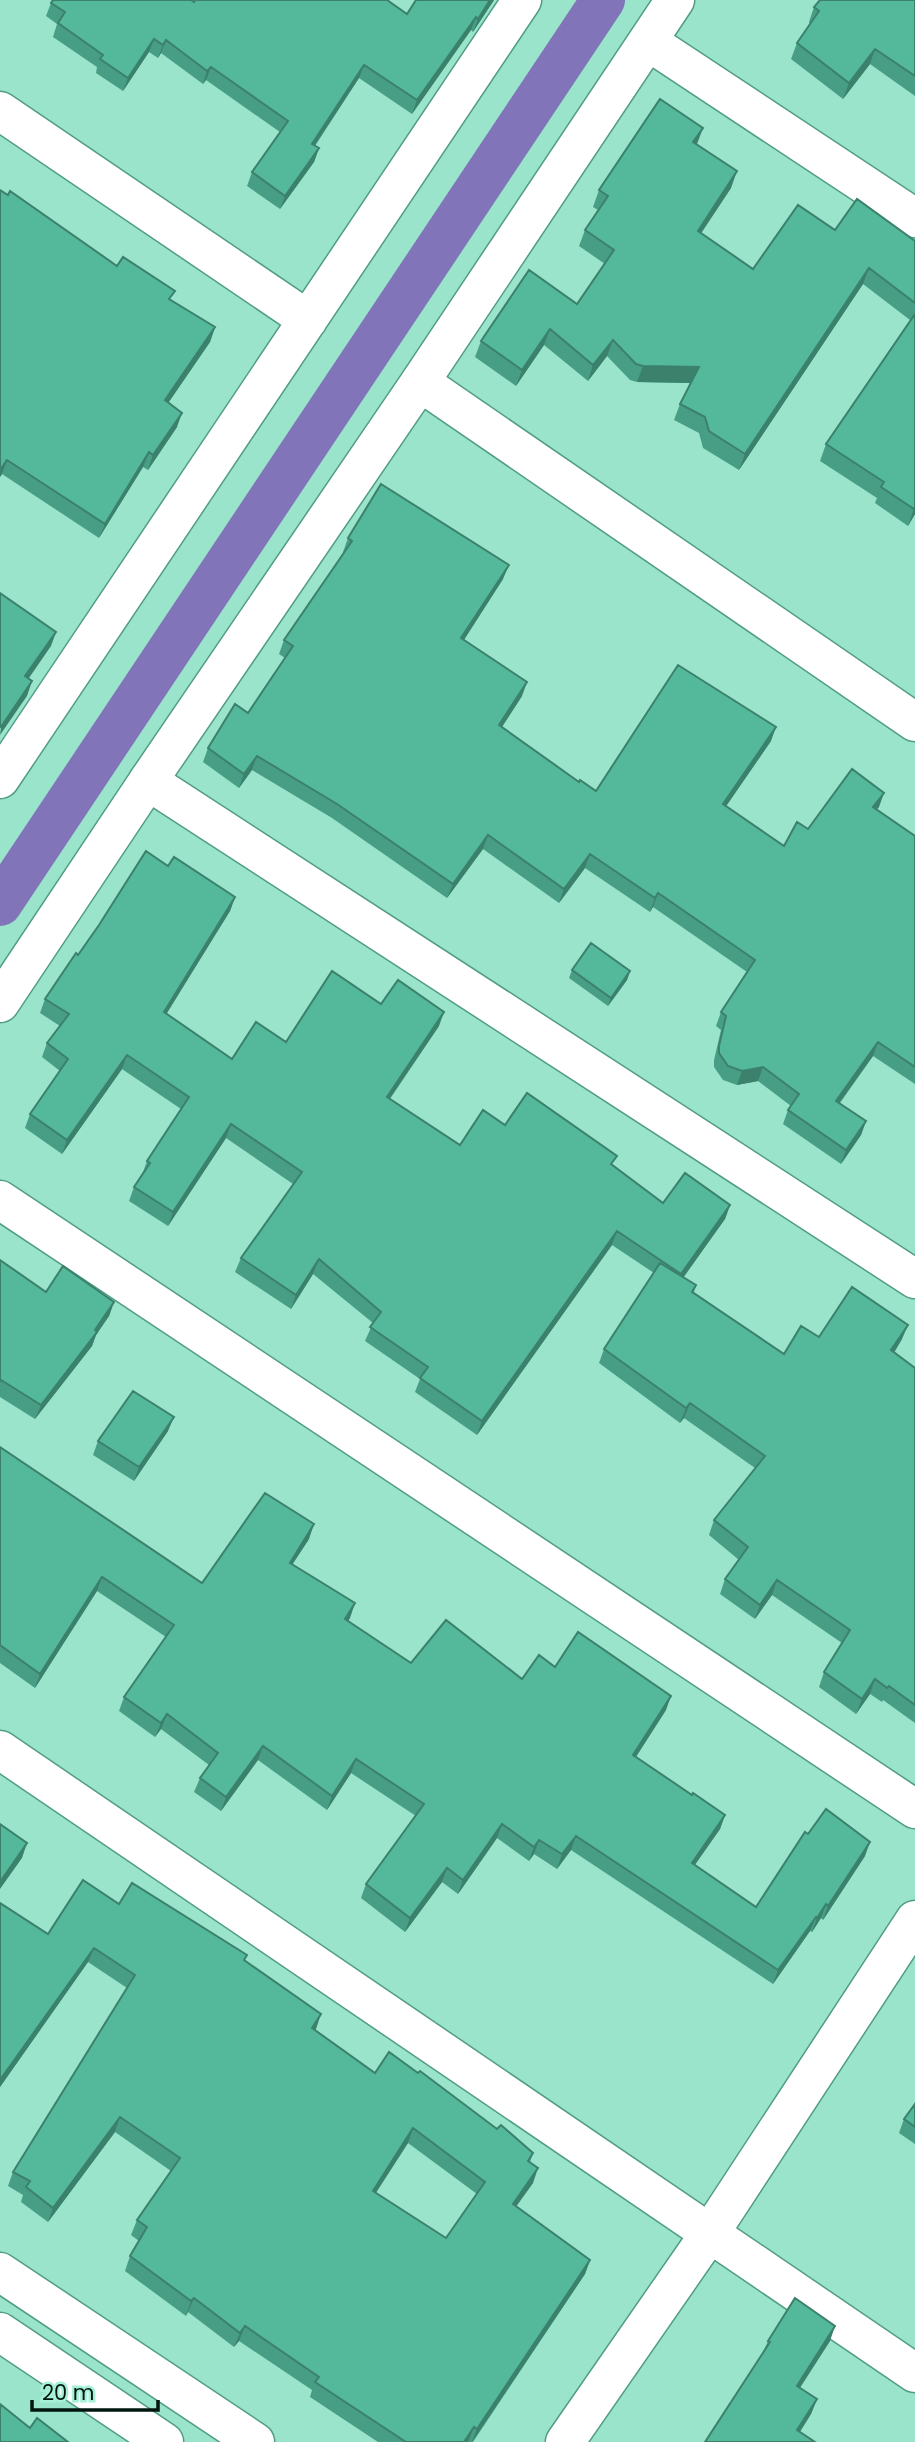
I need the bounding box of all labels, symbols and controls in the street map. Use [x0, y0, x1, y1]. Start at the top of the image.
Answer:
scale bar [32, 2368, 158, 2412]
text: 20 m [42, 2378, 95, 2407]

